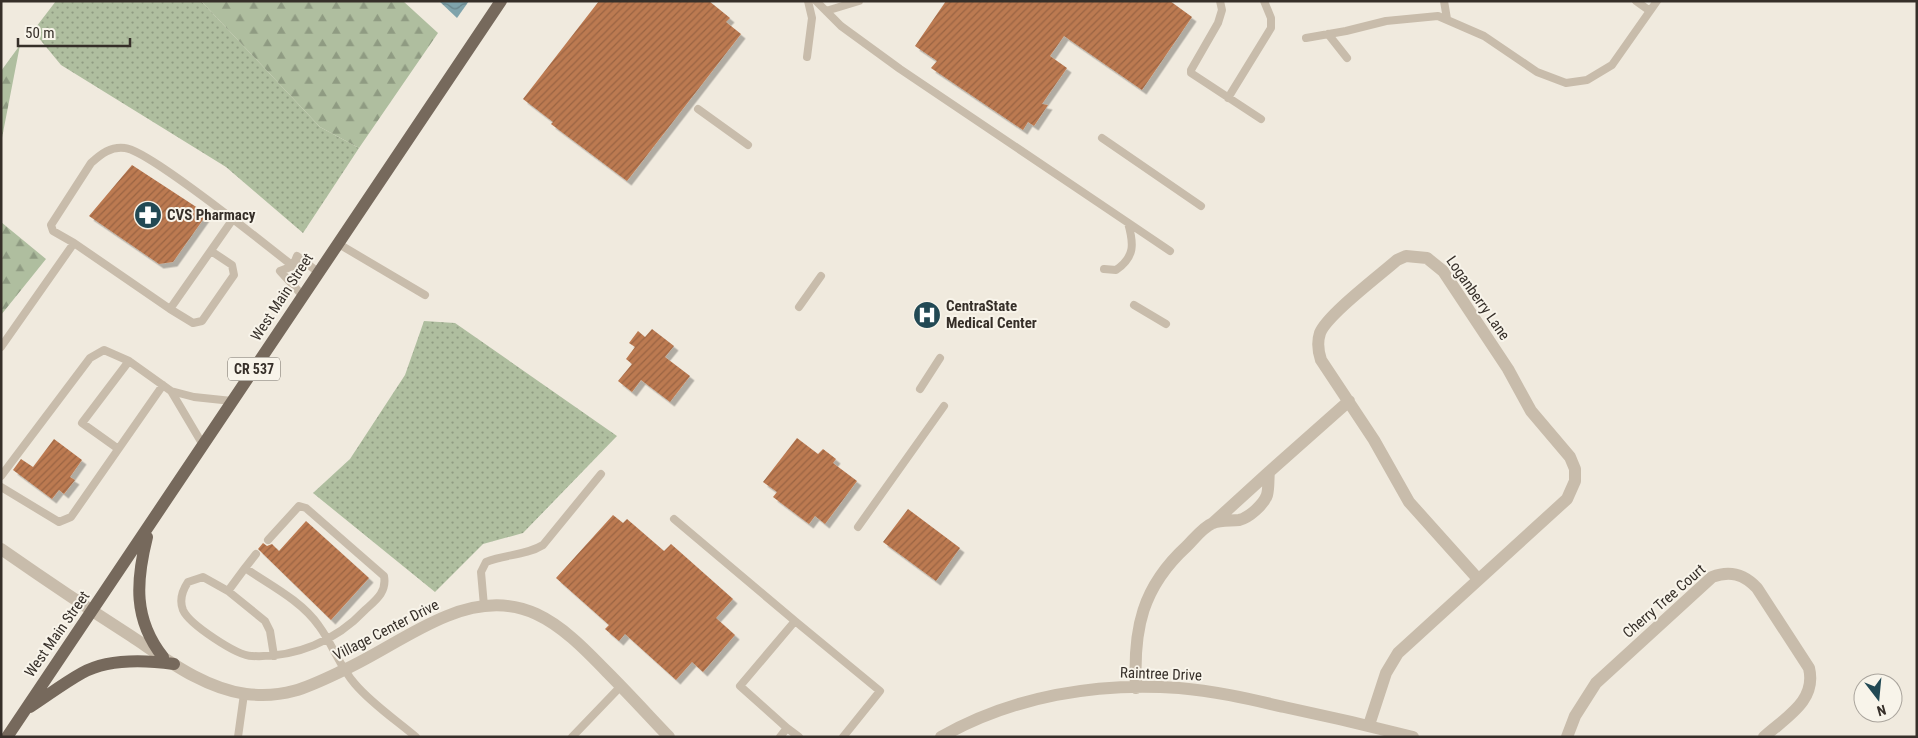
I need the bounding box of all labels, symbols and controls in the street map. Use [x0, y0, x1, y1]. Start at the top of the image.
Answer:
scale bar [18, 15, 130, 47]
text: 50 m [25, 24, 55, 42]
pharmacy icon: CVS Pharmacy [133, 200, 163, 230]
place label: CVS Pharmacy [167, 206, 256, 224]
street label: West Main Street [247, 250, 317, 344]
street label: Loganberry Lane [1442, 252, 1514, 344]
place label: CentraState Medical Center [946, 297, 1037, 332]
hospital icon: CentraState Medical Center [912, 300, 942, 330]
road number: CR 537 [228, 358, 280, 380]
street label: Cherry Tree Court [1619, 560, 1709, 642]
street label: West Main Street [21, 588, 93, 680]
street label: Village Center Drive [330, 596, 442, 664]
street label: Raintree Drive [1120, 664, 1202, 684]
north arrow [1853, 673, 1903, 723]
text: N [1875, 702, 1888, 719]

